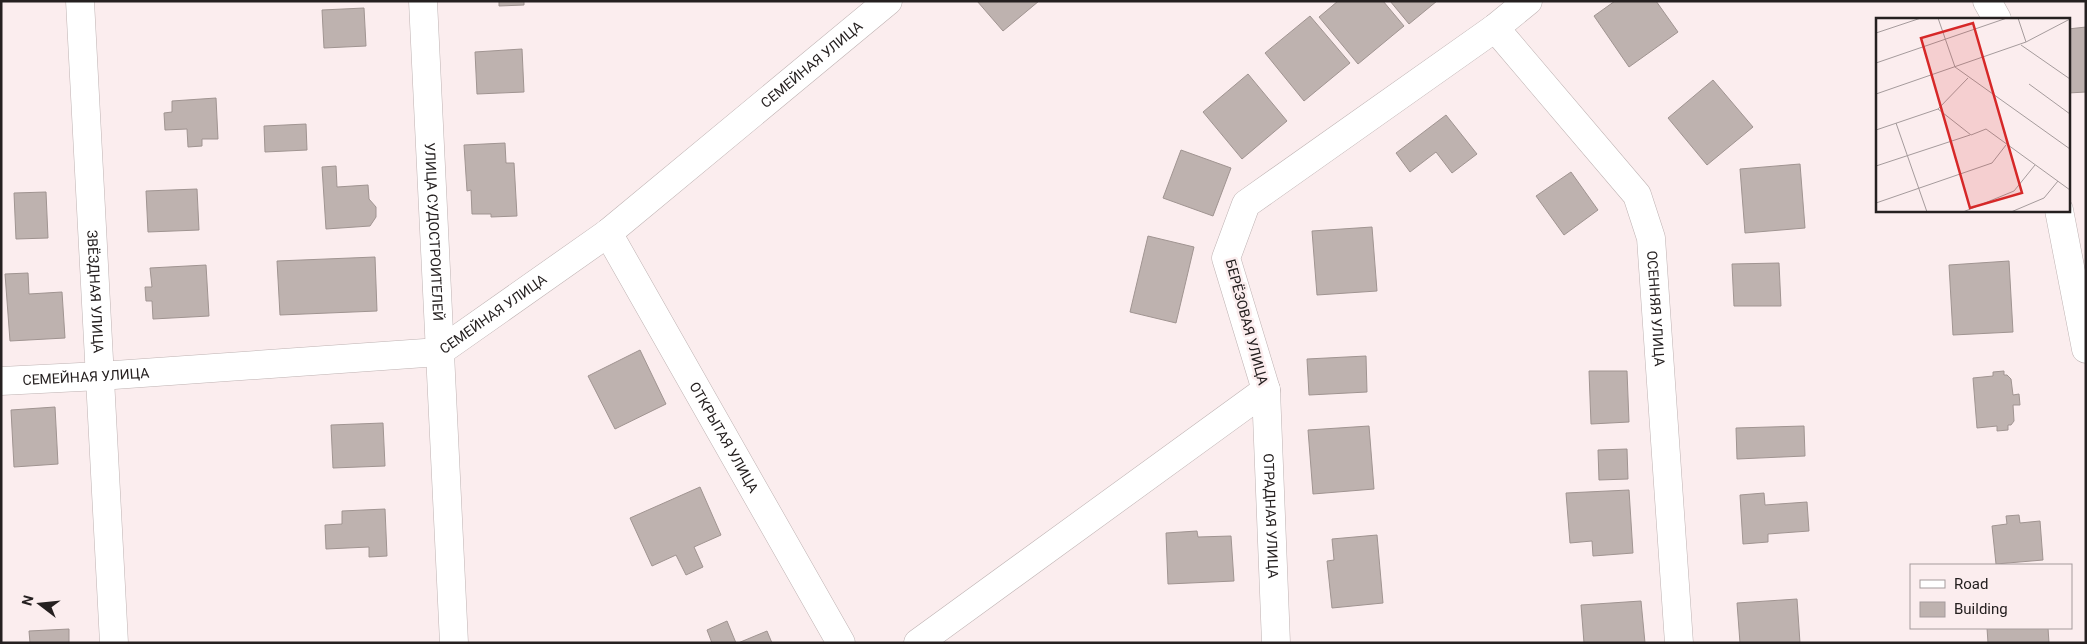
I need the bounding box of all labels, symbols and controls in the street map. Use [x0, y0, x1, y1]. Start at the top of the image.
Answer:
street label: СЕМЕЙНАЯ УЛИЦА [758, 18, 865, 111]
inset map [1876, 18, 2070, 211]
street label: УЛИЦА СУДОСТРОИТЕЛЕЙ [422, 142, 446, 321]
street label: ЗВЁЗДНАЯ УЛИЦА [84, 230, 107, 354]
street label: ОСЕННЯЯ УЛИЦА [1644, 250, 1668, 367]
street label: БЕРЁЗОВАЯ УЛИЦА [1223, 257, 1271, 387]
street label: СЕМЕЙНАЯ УЛИЦА [437, 271, 549, 357]
street label: СЕМЕЙНАЯ УЛИЦА [22, 365, 150, 388]
street label: ОТКРЫТАЯ УЛИЦА [686, 379, 762, 496]
street label: ОТРАДНАЯ УЛИЦА [1261, 453, 1281, 579]
legend [1910, 564, 2072, 629]
text: Road [1954, 575, 1988, 593]
north arrow [15, 579, 65, 629]
text: N [18, 593, 37, 607]
text: Building [1954, 600, 2008, 618]

